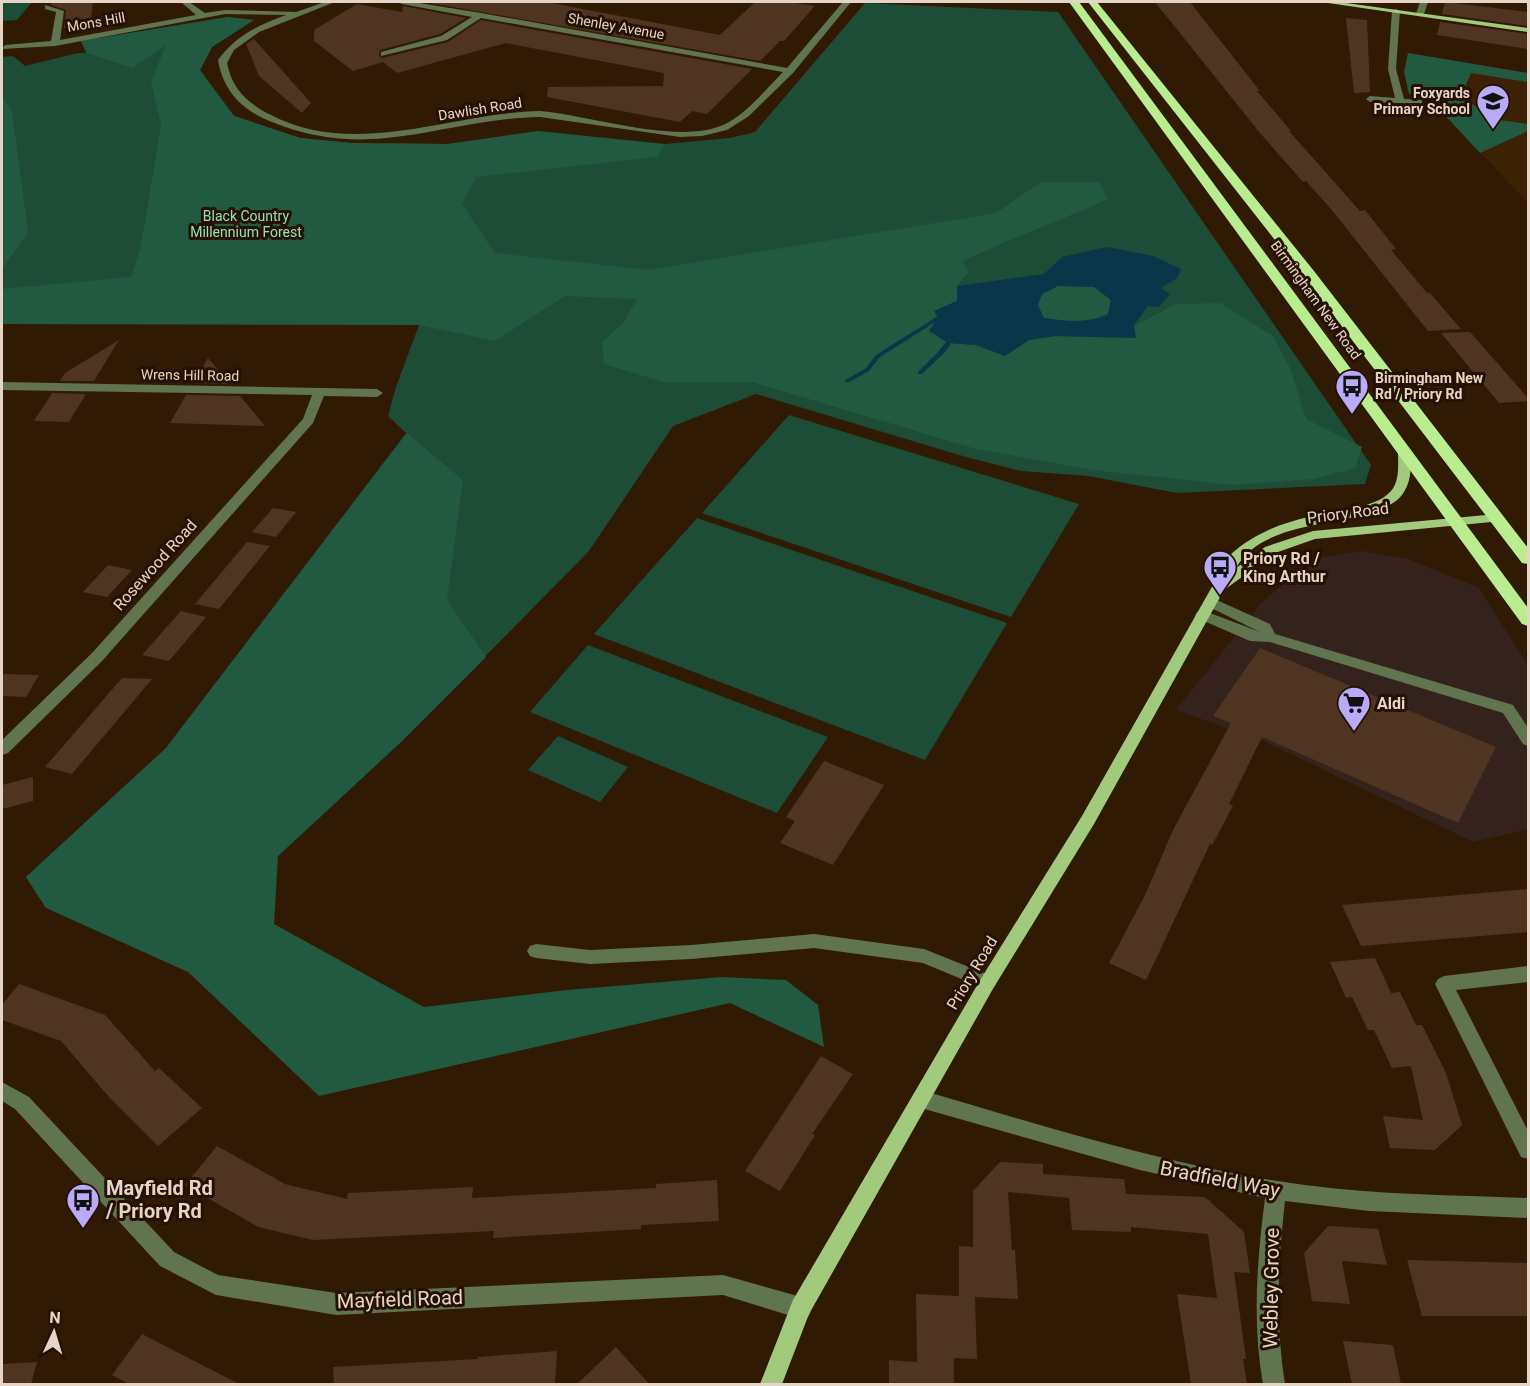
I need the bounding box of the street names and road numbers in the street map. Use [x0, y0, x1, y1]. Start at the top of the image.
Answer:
street label: Mons Hill [66, 9, 126, 35]
street label: Shenley Avenue [566, 10, 666, 42]
street label: Dawlish Road [437, 94, 523, 124]
street label: Birmingham New Road [1268, 238, 1364, 362]
street label: Wrens Hill Road [141, 366, 239, 384]
street label: Priory Road [1306, 499, 1390, 527]
street label: Rosewood Road [109, 516, 201, 614]
street label: Priory Road [943, 933, 1001, 1013]
street label: Bradfield Way [1158, 1156, 1282, 1202]
street label: Webley Grove [1258, 1227, 1284, 1349]
street label: Mayfield Road [336, 1285, 464, 1313]

